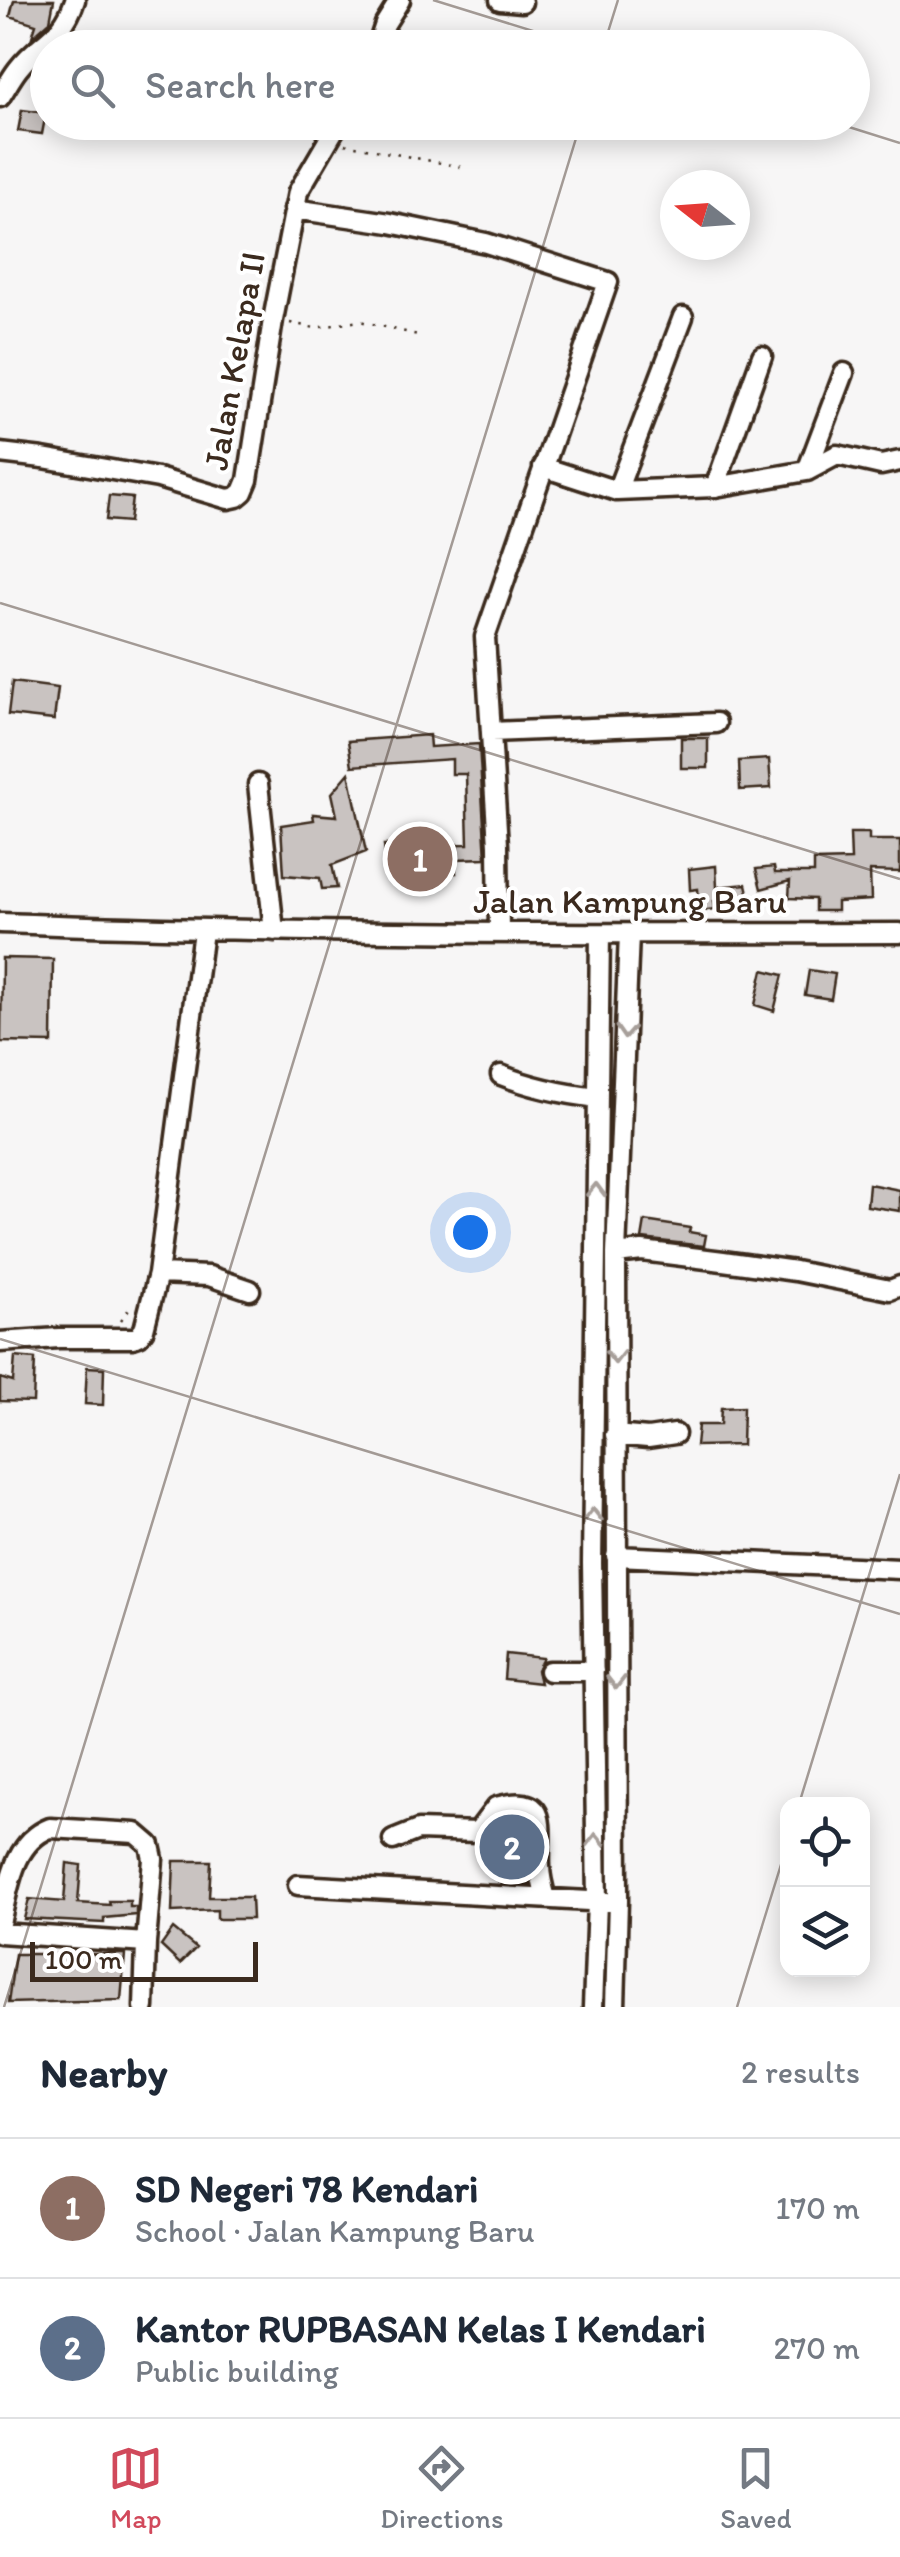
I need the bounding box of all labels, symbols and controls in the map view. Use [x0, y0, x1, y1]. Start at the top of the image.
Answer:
search box [30, 30, 870, 140]
icon: search [65, 58, 120, 113]
text: Search here [145, 62, 336, 108]
north arrow [660, 170, 750, 260]
street label: Jalan Kelapa II [194, 249, 274, 473]
pin: 1 [388, 822, 452, 896]
street label: Jalan Kampung Baru [473, 880, 787, 922]
one-way arrow [614, 1024, 635, 1040]
one-way arrow [585, 1181, 607, 1196]
your location [445, 1207, 496, 1258]
one-way arrow [605, 1349, 626, 1365]
one-way arrow [582, 1506, 603, 1522]
one-way arrow [605, 1674, 627, 1690]
map controls [780, 1797, 870, 1977]
button: locate [780, 1797, 870, 1887]
pin: 2 [480, 1810, 544, 1884]
one-way arrow [585, 1831, 607, 1846]
button: layers [780, 1887, 870, 1977]
scale bar [30, 1937, 258, 1982]
text: 100 m [45, 1942, 122, 1976]
text: Nearby [40, 2047, 167, 2098]
text: 2 results [741, 2053, 860, 2091]
text: SD Negeri 78 Kendari [135, 2166, 478, 2212]
text: 1 [65, 2189, 80, 2227]
text: 170 m [775, 2189, 860, 2227]
text: School · Jalan Kampung Baru [135, 2212, 535, 2250]
text: Kantor RUPBASAN Kelas I Kendari [135, 2306, 706, 2352]
text: 2 [64, 2329, 81, 2367]
text: 270 m [773, 2329, 860, 2367]
text: Public building [135, 2352, 339, 2390]
tab: Map [108, 2441, 163, 2535]
tab: Directions [380, 2441, 503, 2535]
tab: Saved [720, 2441, 792, 2535]

